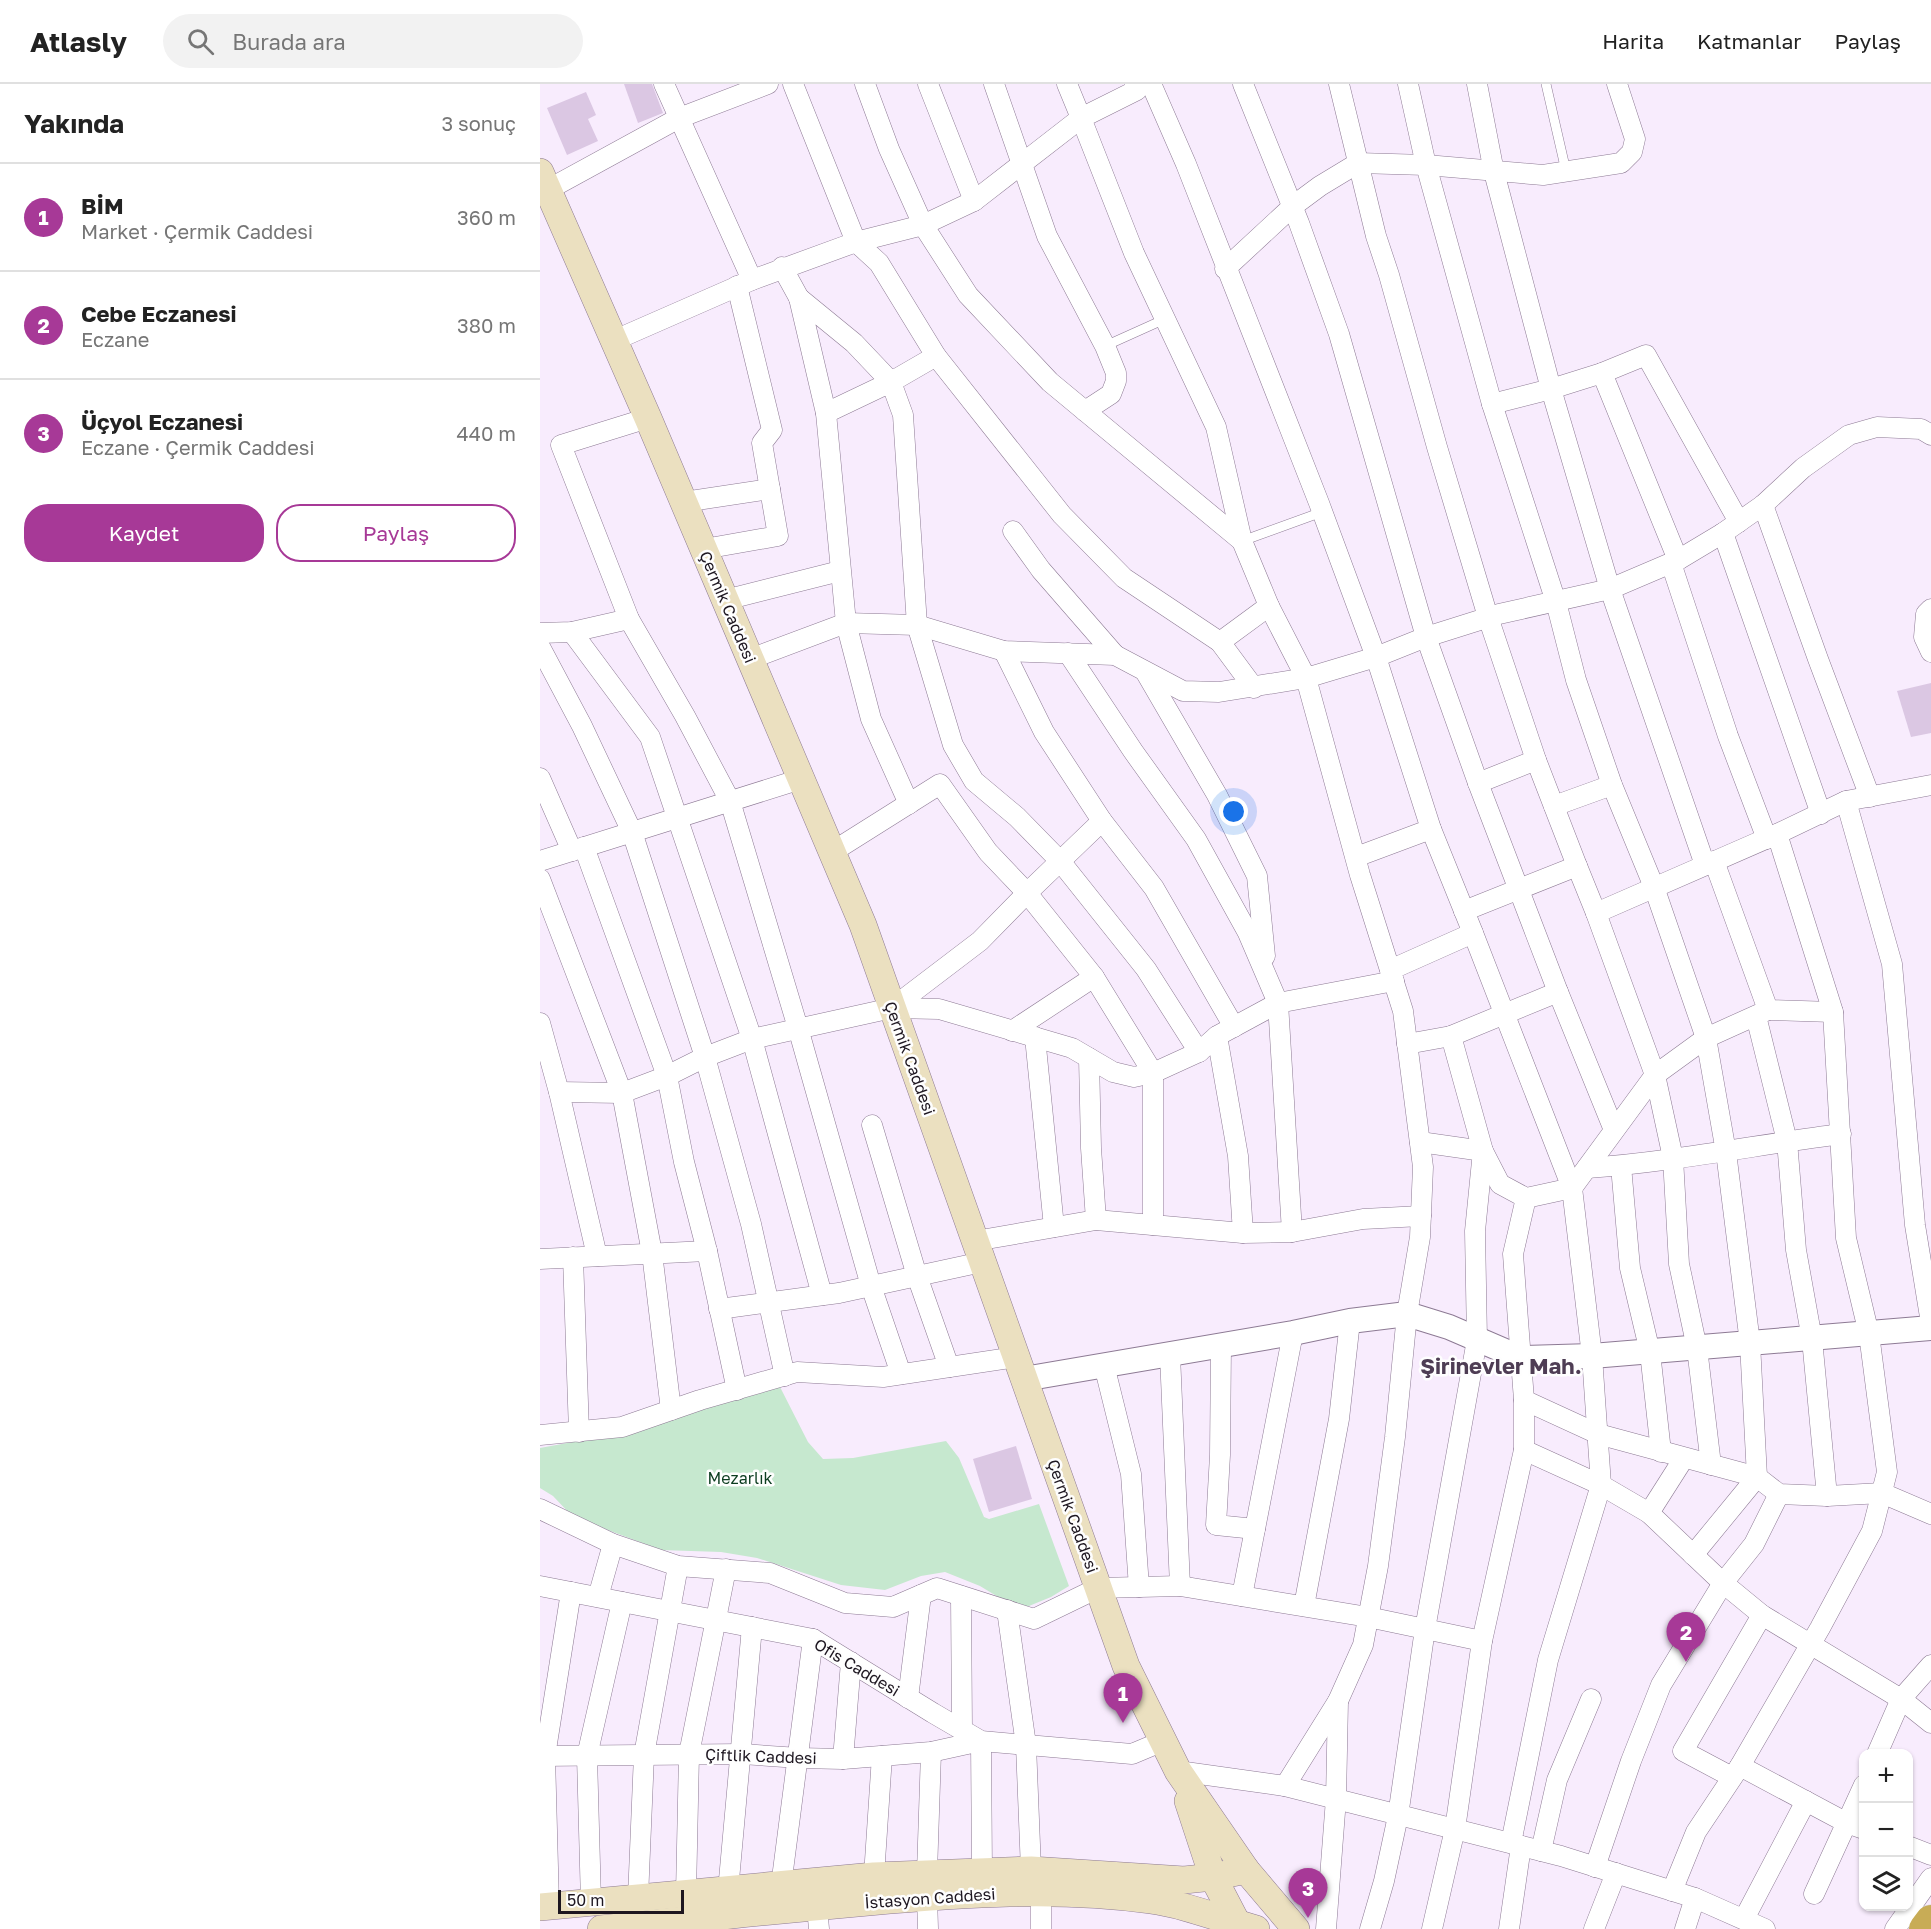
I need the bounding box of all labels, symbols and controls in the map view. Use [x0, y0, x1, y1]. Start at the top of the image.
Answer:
search box [163, 14, 583, 68]
text: Atlasly [30, 25, 127, 58]
icon: search [184, 25, 217, 58]
text: Burada ara [232, 28, 346, 55]
text: Harita [1602, 28, 1664, 54]
text: Katmanlar [1697, 28, 1802, 54]
text: Paylaş [1835, 28, 1901, 54]
text: Yakında [24, 108, 124, 139]
text: 3 sonuç [441, 111, 516, 135]
text: BİM [81, 192, 124, 219]
text: 1 [38, 205, 49, 229]
text: 360 m [457, 205, 516, 229]
text: Market · Çermik Caddesi [81, 219, 313, 243]
text: Cebe Eczanesi [81, 300, 237, 327]
text: 2 [37, 313, 50, 337]
text: 380 m [457, 313, 516, 337]
text: Eczane [81, 327, 149, 351]
text: Üçyol Eczanesi [81, 408, 243, 435]
text: 3 [37, 421, 50, 445]
text: 440 m [457, 421, 516, 445]
text: Eczane · Çermik Caddesi [81, 435, 315, 459]
button: Kaydet [24, 504, 264, 562]
button: Paylaş [276, 504, 516, 562]
street label: Çermik Caddesi [695, 548, 761, 666]
your location [1219, 797, 1248, 826]
street label: Çermik Caddesi [880, 998, 940, 1118]
district label: Şirinevler Mah. [1420, 1352, 1582, 1379]
street label: Çermik Caddesi [1043, 1456, 1103, 1576]
park label: Mezarlık [708, 1468, 772, 1488]
pin: 2 [1666, 1612, 1706, 1662]
street label: Ofis Caddesi [811, 1634, 903, 1700]
pin: 1 [1104, 1674, 1142, 1723]
street label: Çiftlik Caddesi [705, 1744, 817, 1768]
map controls [1859, 1749, 1913, 1911]
button: + [1859, 1749, 1913, 1803]
button: − [1859, 1803, 1913, 1857]
button: layers [1859, 1857, 1913, 1911]
pin: 3 [1288, 1868, 1328, 1918]
street label: İstasyon Caddesi [864, 1883, 996, 1913]
scale bar [558, 1887, 684, 1914]
text: 50 m [567, 1890, 604, 1910]

